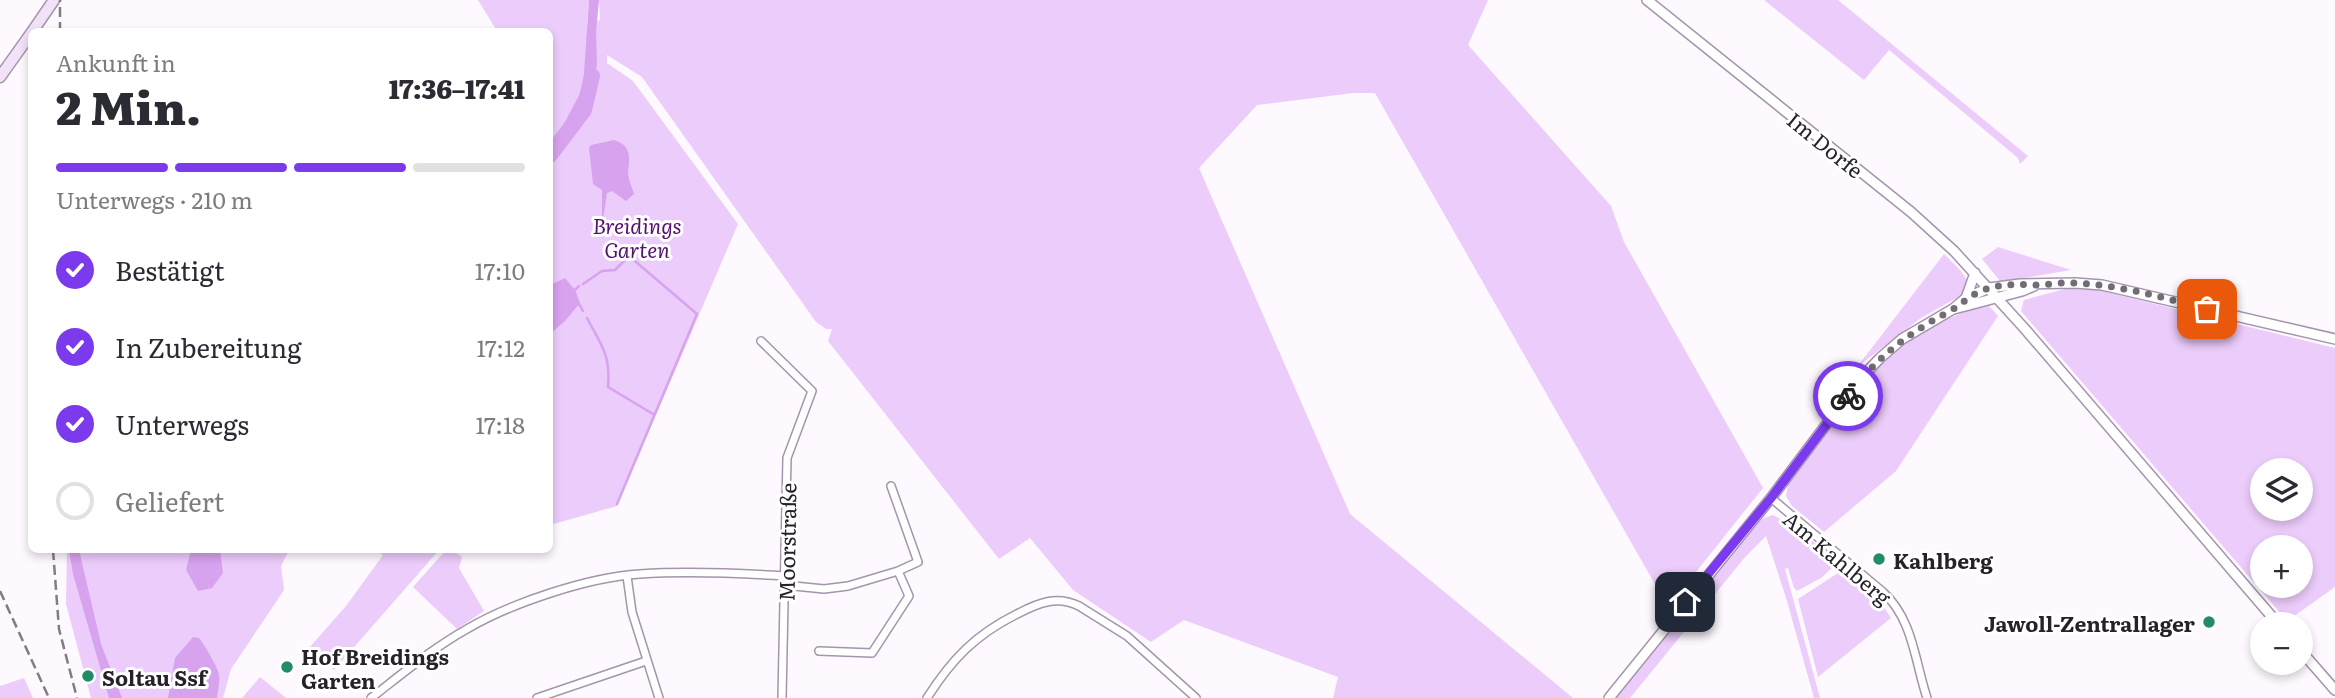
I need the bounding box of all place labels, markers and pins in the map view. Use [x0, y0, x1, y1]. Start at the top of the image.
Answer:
pin [2177, 279, 2237, 339]
place label: Kahlberg [1893, 544, 1993, 575]
marker: Kahlberg [1871, 551, 1887, 567]
pin [1655, 572, 1715, 632]
place label: Jawoll-Zentrallager [1984, 607, 2196, 638]
marker: Jawoll-Zentrallager [2201, 614, 2217, 630]
place label: Hof Breidings Garten [301, 640, 449, 695]
marker: Hof Breidings Garten [279, 659, 295, 675]
place label: Soltau Ssf [102, 661, 209, 692]
marker: Soltau Ssf [80, 668, 96, 684]

